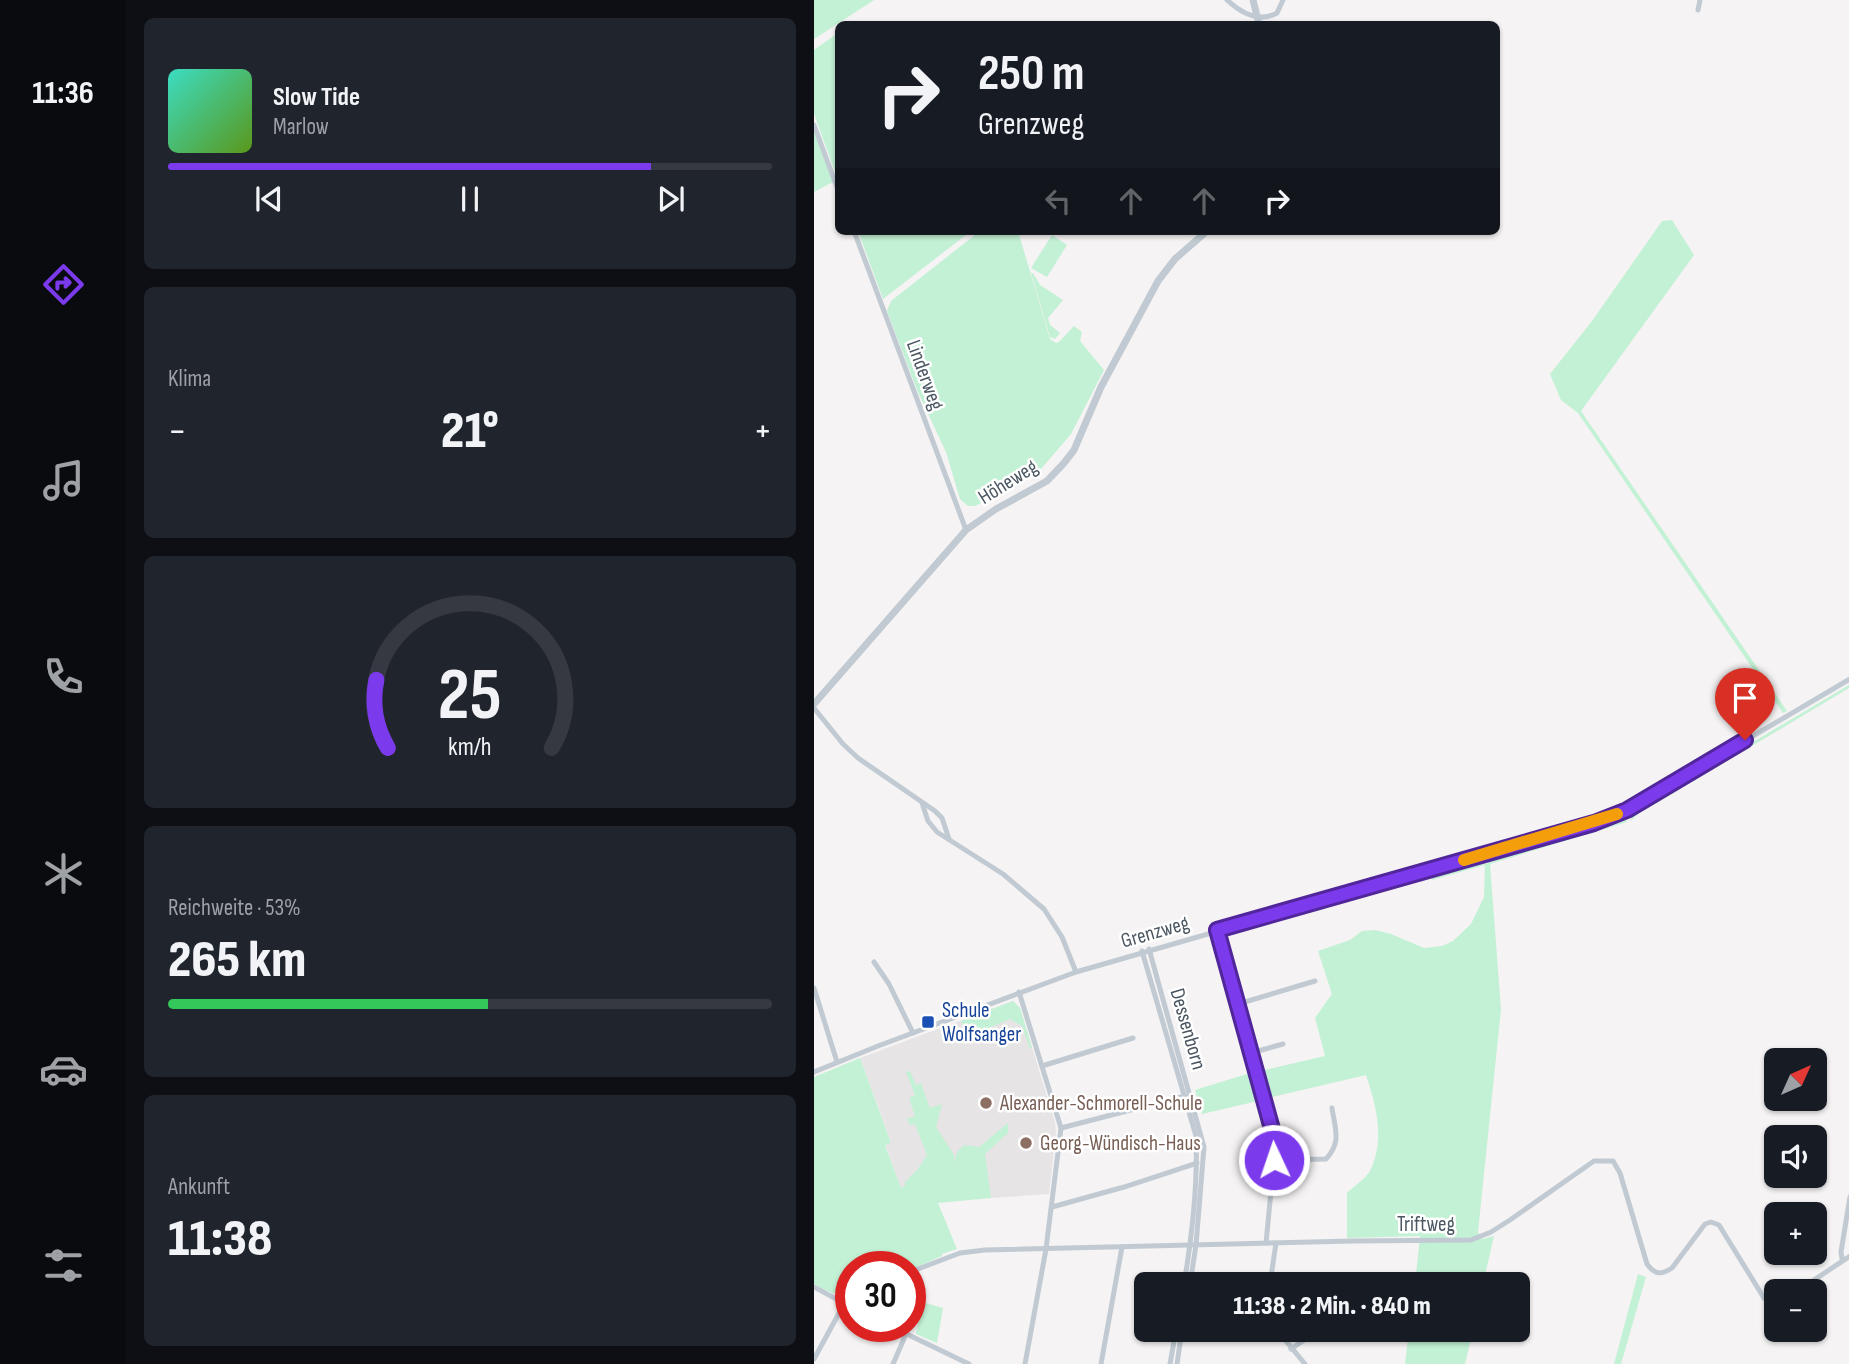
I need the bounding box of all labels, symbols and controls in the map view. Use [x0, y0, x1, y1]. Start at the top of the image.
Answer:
text: 250 m [978, 45, 1084, 104]
icon: right [863, 49, 954, 140]
text: 11:36 [32, 74, 94, 113]
text: Slow Tide [273, 82, 360, 113]
text: Grenzweg [978, 105, 1084, 144]
text: Marlow [273, 113, 329, 141]
icon: previous [250, 180, 288, 218]
icon: pause [451, 180, 489, 218]
icon: next [652, 180, 690, 218]
icon: left [1039, 182, 1077, 220]
icon: ahead [1112, 182, 1150, 220]
icon: ahead [1185, 182, 1223, 220]
icon: right [1258, 182, 1296, 220]
icon: directions [39, 260, 88, 309]
street label: Linderweg [901, 337, 949, 413]
text: Klima [168, 365, 211, 393]
text: 21° [441, 400, 499, 463]
text: − [168, 409, 187, 454]
text: + [753, 409, 772, 454]
street label: Höheweg [974, 454, 1042, 510]
icon: music [39, 456, 88, 505]
icon: phone [39, 652, 88, 701]
text: 25 [438, 652, 502, 740]
pin [1715, 668, 1775, 740]
icon: arrive [1726, 679, 1764, 717]
text: km/h [448, 732, 492, 763]
icon: climate [39, 849, 88, 898]
text: Reichweite · 53% [168, 894, 301, 922]
street label: Grenzweg [1118, 910, 1192, 954]
text: 265 km [168, 929, 306, 992]
street label: Dessenborn [1164, 985, 1212, 1073]
place label: Schule Wolfsanger [942, 998, 1021, 1047]
marker: Schule Wolfsanger [920, 1014, 936, 1030]
icon: car [39, 1045, 88, 1094]
north arrow [1764, 1048, 1827, 1111]
map controls [1764, 1048, 1827, 1342]
place label: Alexander-Schmorell-Schule [999, 1091, 1202, 1116]
marker: Alexander-Schmorell-Schule [978, 1095, 994, 1111]
position arrow [1237, 1123, 1311, 1197]
button: sound [1764, 1125, 1827, 1188]
place label: Georg-Wündisch-Haus [1040, 1131, 1201, 1156]
marker: Georg-Wündisch-Haus [1018, 1135, 1034, 1151]
text: Ankunft [168, 1173, 230, 1201]
button: + [1764, 1202, 1827, 1265]
text: 11:38 [168, 1208, 272, 1271]
street label: Triftweg [1397, 1212, 1455, 1237]
icon: filters [39, 1241, 88, 1290]
speed limit sign: 30 [835, 1251, 926, 1342]
button: − [1764, 1279, 1827, 1342]
text: 11:38 · 2 Min. · 840 m [1233, 1291, 1431, 1322]

